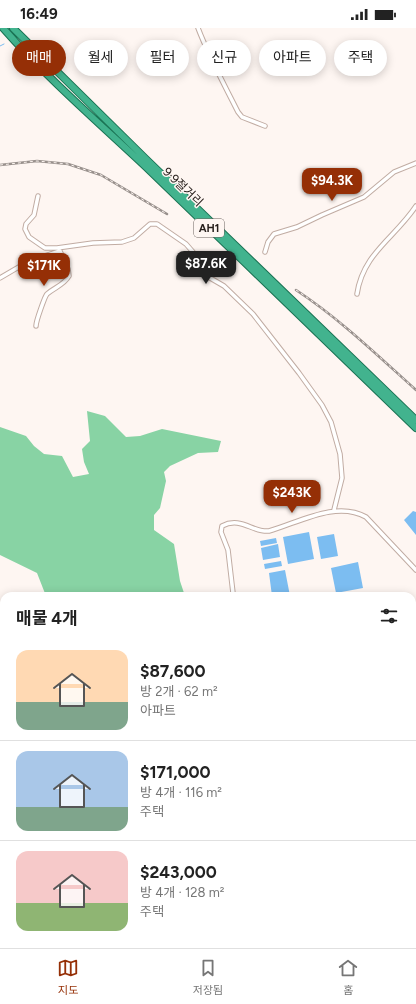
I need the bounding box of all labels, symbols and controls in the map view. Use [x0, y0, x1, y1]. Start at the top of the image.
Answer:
text: 16:49 [20, 5, 58, 23]
chip: 매매 [12, 40, 66, 76]
chip: 월세 [74, 40, 128, 76]
chip: 필터 [136, 40, 189, 76]
chip: 신규 [197, 40, 251, 76]
chip: 아파트 [259, 40, 326, 76]
chip: 주택 [334, 40, 387, 76]
street label: 9·9절거리 [160, 165, 206, 209]
pin: $94.3K [299, 168, 365, 202]
text: $94.3K [311, 173, 353, 188]
road number: AH1 [194, 219, 224, 237]
pin: $87.6K [173, 251, 239, 285]
pin: $171K [16, 253, 72, 287]
text: $87.6K [185, 256, 227, 271]
text: $171K [27, 258, 61, 273]
pin: $243K [264, 480, 320, 514]
text: $243K [273, 485, 311, 500]
icon: filters [378, 605, 400, 627]
text: 매물 4개 [16, 608, 78, 628]
text: $87,600 [140, 661, 206, 681]
icon: home [48, 666, 96, 714]
text: 방 2개 · 62 m² [140, 684, 218, 699]
text: 아파트 [140, 703, 176, 718]
text: $171,000 [140, 762, 211, 782]
icon: home [48, 767, 96, 815]
text: 방 4개 · 116 m² [140, 785, 222, 800]
text: 주택 [140, 804, 164, 819]
text: $243,000 [140, 862, 217, 882]
icon: home [48, 867, 96, 915]
text: 방 4개 · 128 m² [140, 885, 225, 900]
text: 주택 [140, 904, 164, 919]
tab: 지도 [57, 957, 79, 997]
tab: 저장됨 [193, 957, 223, 997]
tab: 홈 [337, 957, 359, 997]

